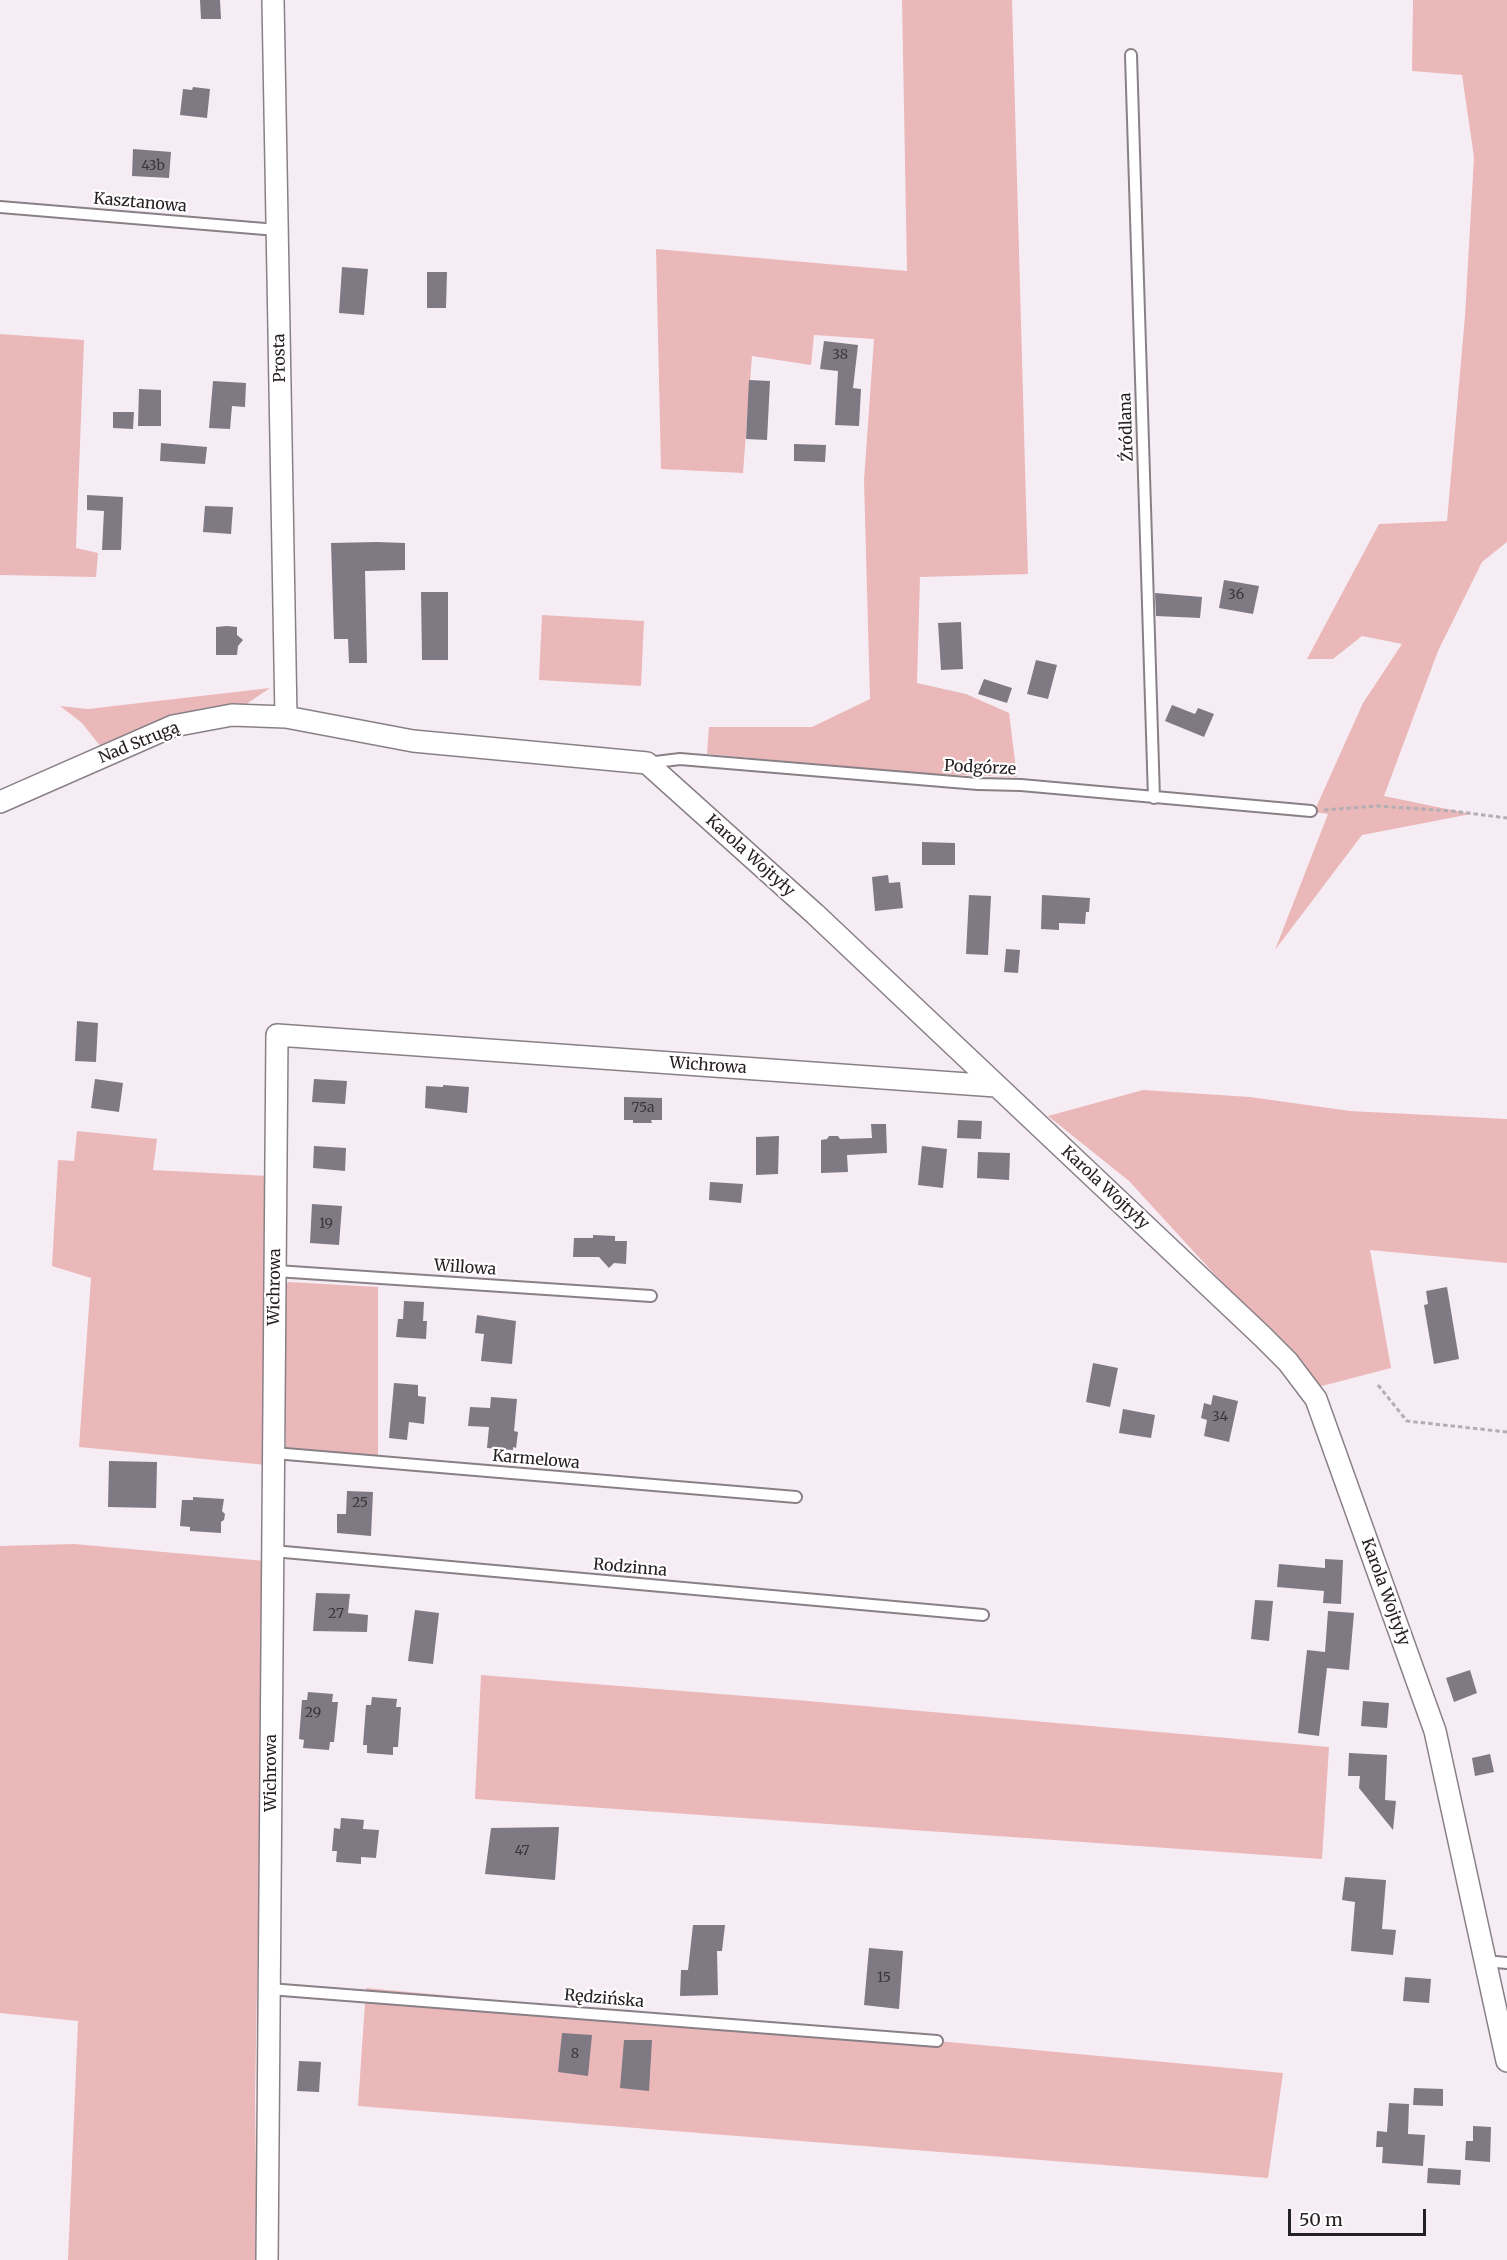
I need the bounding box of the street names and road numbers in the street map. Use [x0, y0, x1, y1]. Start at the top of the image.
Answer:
street label: Kasztanowa [93, 189, 187, 217]
street label: Prosta [270, 333, 290, 383]
street label: Źródlana [1116, 392, 1138, 462]
street label: Nad Strugą [96, 718, 182, 768]
street label: Podgórze [943, 757, 1017, 779]
street label: Karola Wojtyły [702, 811, 798, 901]
street label: Wichrowa [669, 1054, 747, 1078]
street label: Karola Wojtyły [1057, 1142, 1153, 1234]
street label: Wichrowa [265, 1248, 285, 1326]
street label: Willowa [433, 1256, 497, 1280]
street label: Karmelowa [491, 1447, 581, 1473]
street label: Karola Wojtyły [1357, 1536, 1413, 1648]
street label: Rodzinna [592, 1555, 668, 1581]
street label: Wichrowa [261, 1734, 281, 1812]
street label: Rędzińska [563, 1986, 645, 2012]

